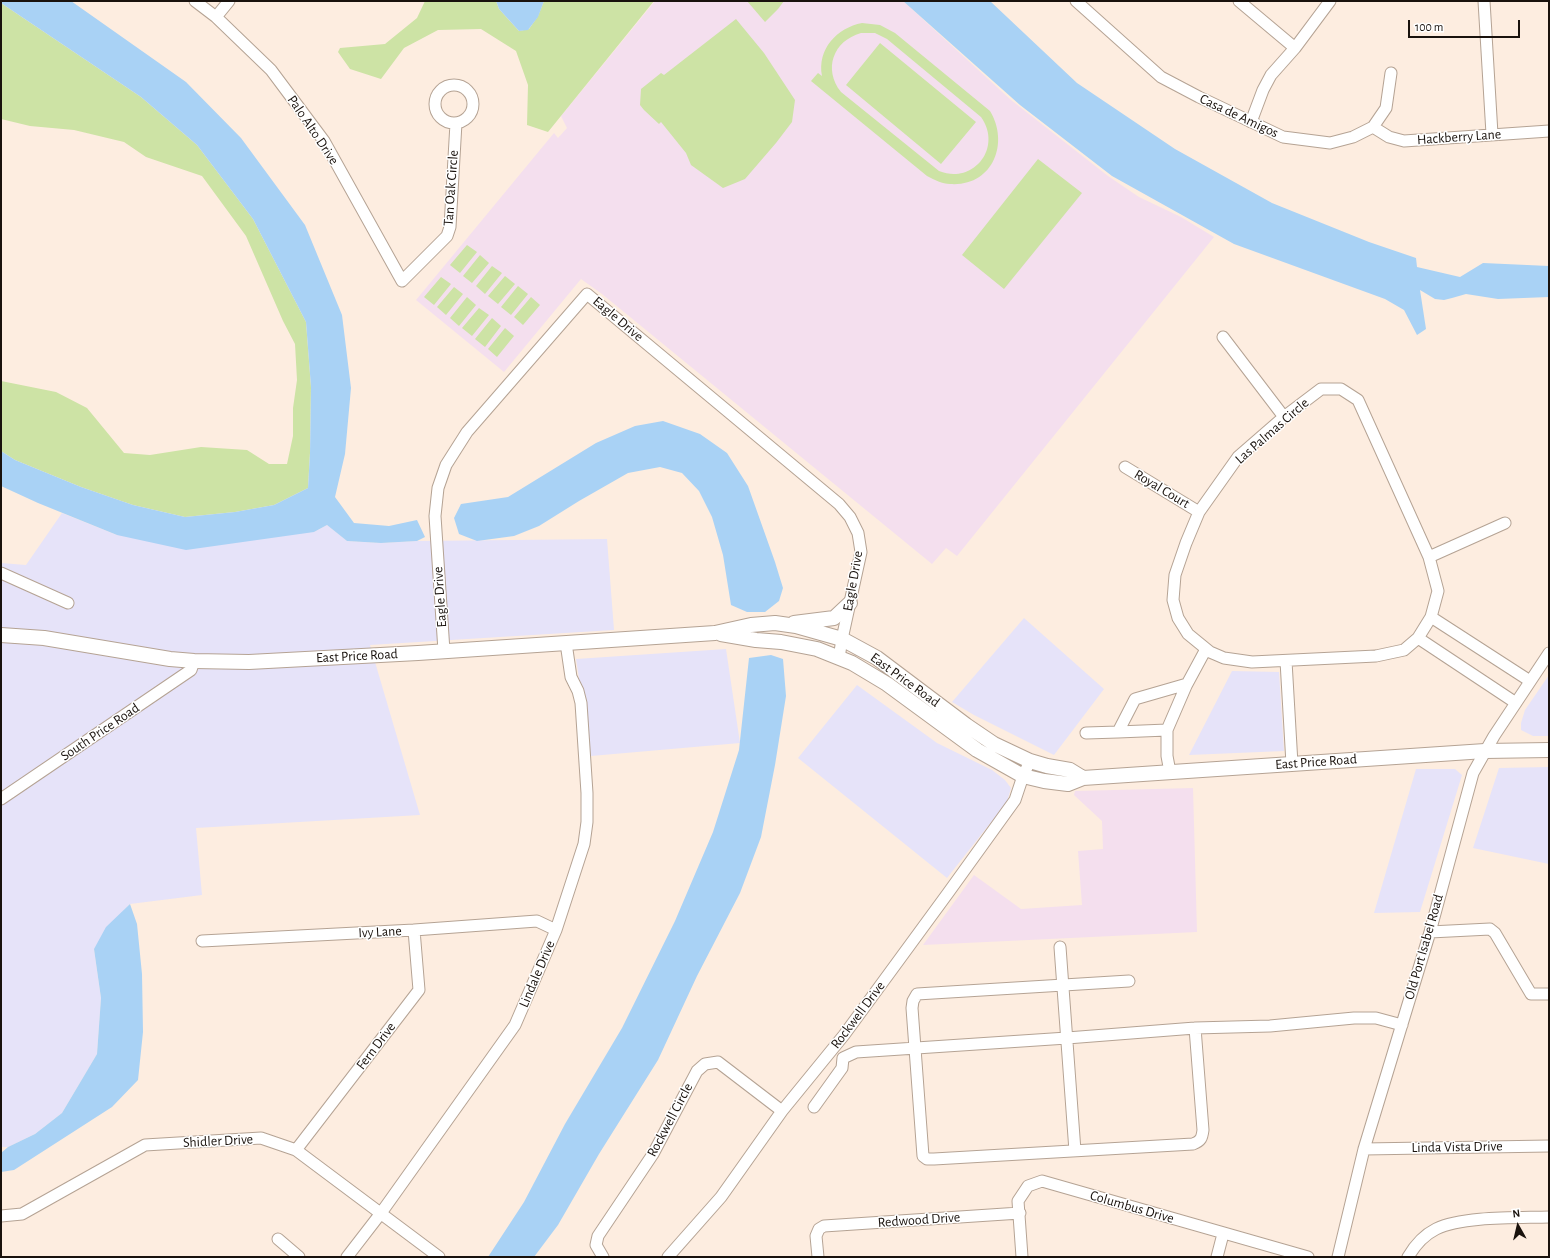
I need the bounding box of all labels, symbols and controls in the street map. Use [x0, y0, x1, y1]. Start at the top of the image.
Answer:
scale bar [1410, 12, 1522, 38]
text: 100 m [1415, 21, 1443, 33]
street label: Casa de Amigos [1197, 90, 1281, 142]
street label: Palo Alto Drive [284, 92, 342, 168]
street label: Hackberry Lane [1416, 126, 1502, 148]
street label: Tan Oak Circle [440, 149, 462, 227]
street label: Eagle Drive [589, 293, 647, 345]
street label: Las Palmas Circle [1232, 394, 1312, 468]
street label: Royal Court [1131, 466, 1193, 512]
street label: Eagle Drive [839, 549, 867, 613]
street label: Eagle Drive [429, 566, 451, 628]
street label: East Price Road [316, 645, 398, 667]
street label: East Price Road [867, 649, 943, 711]
street label: South Price Road [57, 699, 143, 765]
street label: East Price Road [1275, 751, 1357, 773]
street label: Old Port Isabel Road [1401, 892, 1447, 1002]
street label: Ivy Lane [358, 922, 402, 942]
street label: Lindale Drive [515, 938, 559, 1010]
street label: Rockwell Drive [827, 978, 889, 1052]
street label: Fern Drive [353, 1019, 399, 1073]
street label: Rockwell Circle [643, 1080, 697, 1160]
street label: Shidler Drive [182, 1131, 254, 1151]
street label: Linda Vista Drive [1411, 1138, 1503, 1156]
street label: Columbus Drive [1088, 1187, 1176, 1227]
north arrow [1498, 1206, 1538, 1246]
text: N [1512, 1208, 1521, 1220]
street label: Redwood Drive [877, 1209, 961, 1231]

